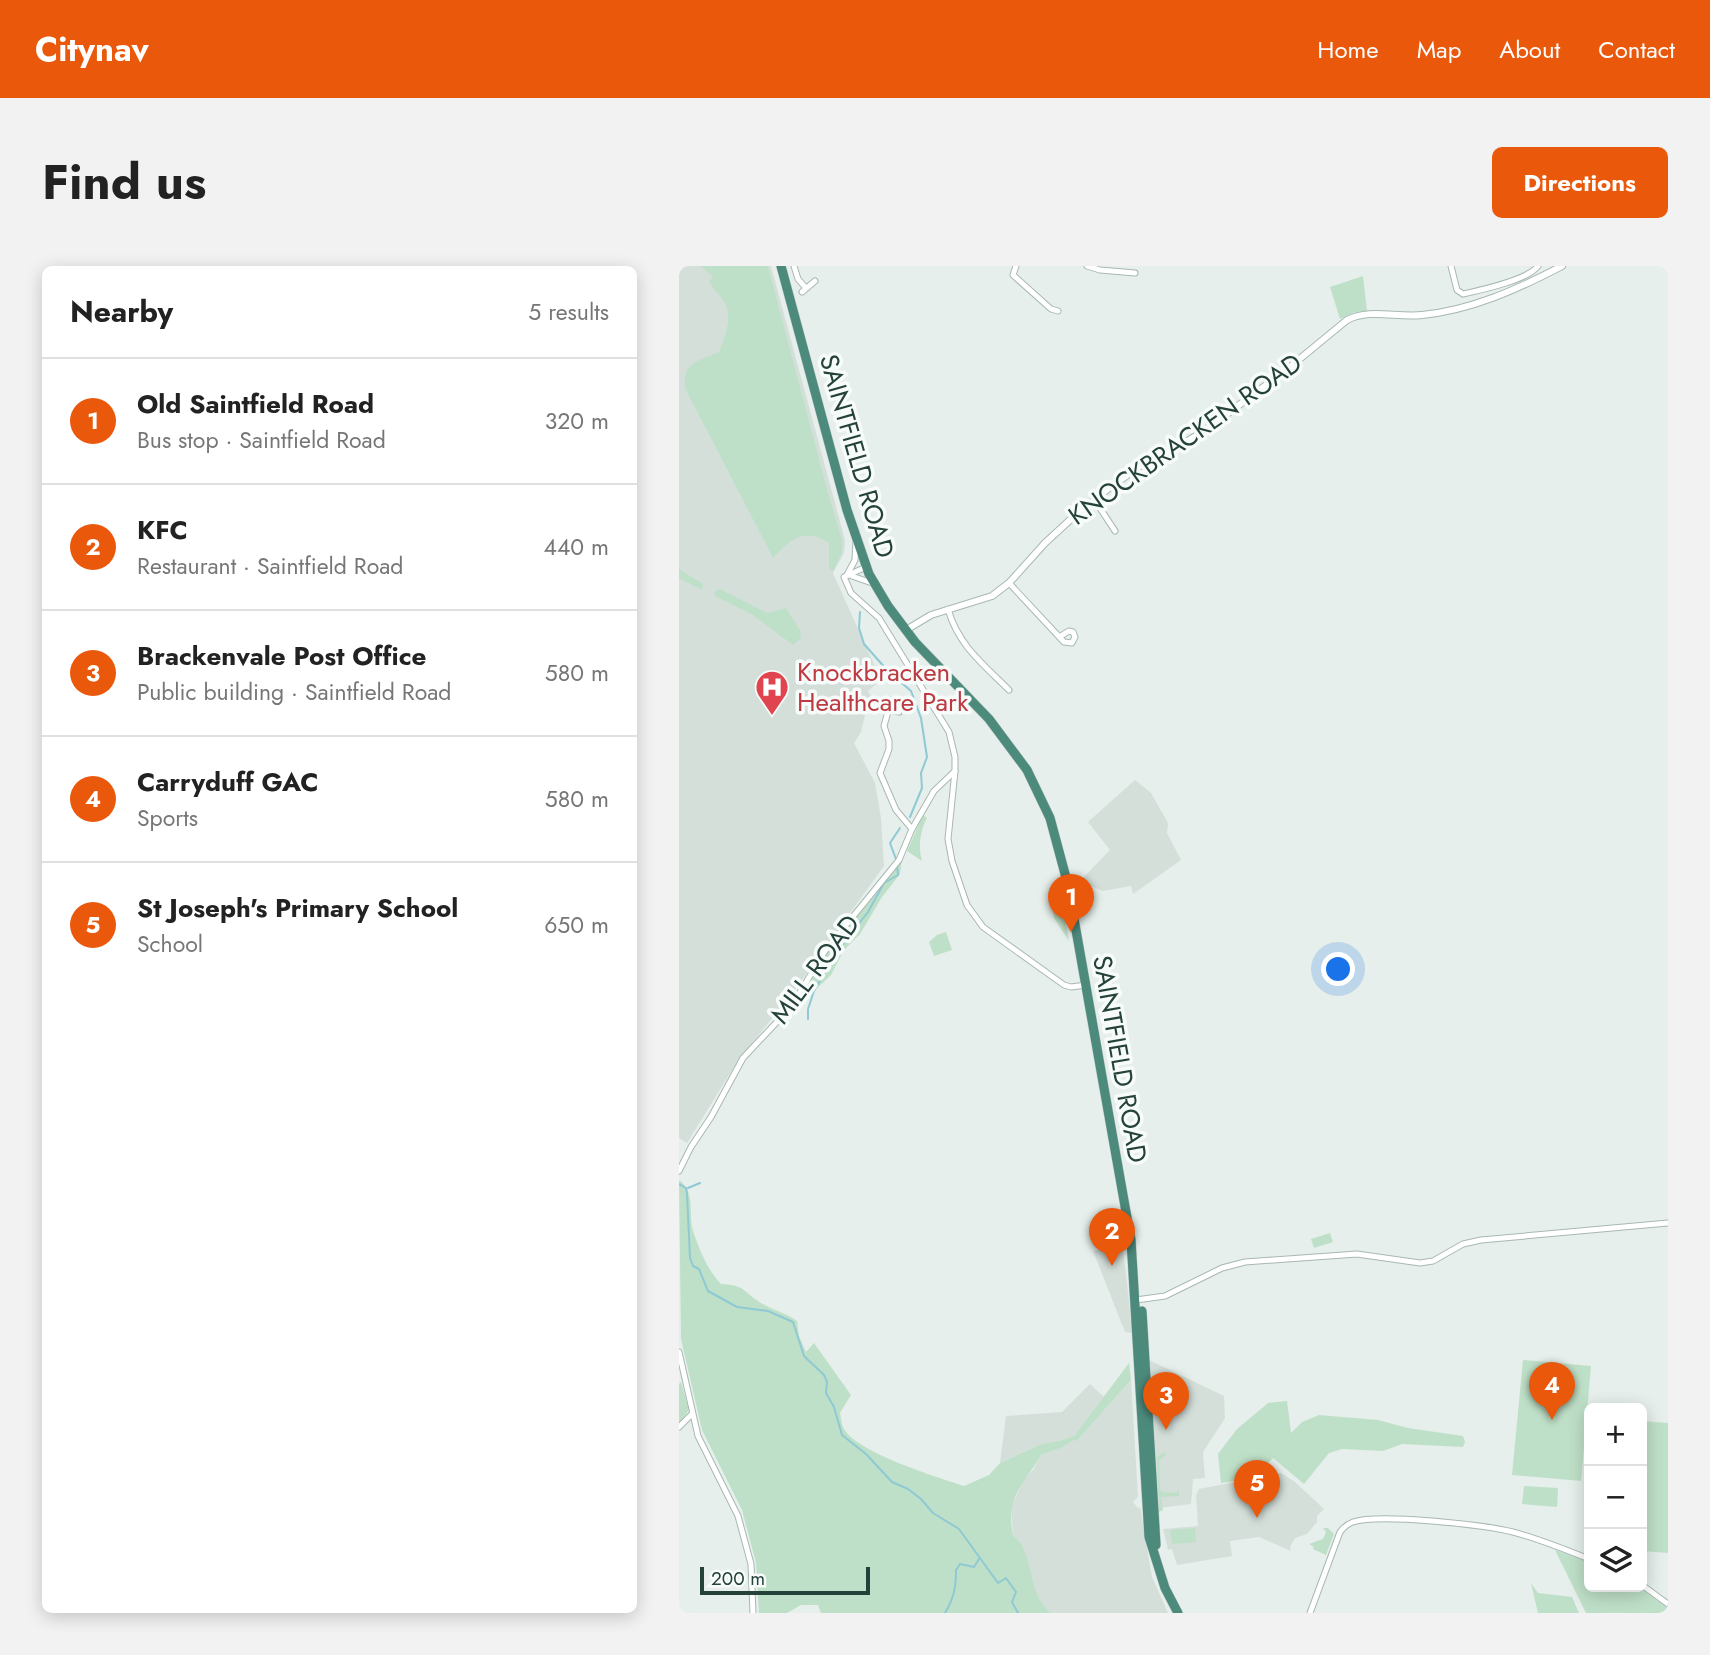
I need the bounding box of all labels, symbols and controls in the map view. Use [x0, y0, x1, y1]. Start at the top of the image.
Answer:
text: Citynav [35, 26, 149, 73]
text: Home [1317, 32, 1379, 67]
text: Map [1417, 32, 1461, 67]
text: About [1499, 32, 1560, 67]
text: Contact [1598, 32, 1675, 67]
text: Find us [42, 147, 206, 217]
button: Directions [1492, 147, 1668, 218]
text: Nearby [70, 290, 173, 333]
text: 5 results [528, 295, 609, 329]
street label: KNOCKBRACKEN ROAD [1061, 344, 1309, 534]
street label: SAINTFIELD ROAD [810, 350, 904, 562]
text: Old Saintfield Road [137, 385, 374, 423]
text: 1 [87, 404, 99, 438]
text: 320 m [545, 404, 609, 438]
text: Bus stop · Saintfield Road [137, 423, 386, 457]
text: KFC [137, 511, 188, 549]
text: 2 [85, 530, 101, 564]
text: 440 m [544, 530, 609, 564]
text: Restaurant · Saintfield Road [137, 549, 403, 583]
text: Brackenvale Post Office [137, 637, 426, 675]
place label: Knockbracken Healthcare Park [797, 653, 969, 721]
text: 3 [86, 656, 100, 690]
text: 580 m [545, 656, 609, 690]
hospital icon: Knockbracken Healthcare Park [753, 668, 791, 717]
text: Public building · Saintfield Road [137, 675, 451, 709]
text: Carryduff GAC [137, 763, 319, 801]
text: 4 [85, 782, 101, 816]
text: 580 m [545, 782, 609, 816]
text: Sports [137, 801, 198, 835]
pin: 1 [1048, 874, 1094, 932]
text: St Joseph's Primary School [137, 889, 458, 927]
street label: MILL ROAD [761, 907, 869, 1031]
text: 5 [86, 908, 100, 942]
text: 650 m [544, 908, 609, 942]
text: School [137, 927, 203, 961]
street label: SAINTFIELD ROAD [1083, 952, 1157, 1166]
your location [1321, 952, 1355, 986]
pin: 2 [1089, 1208, 1135, 1266]
pin: 4 [1529, 1362, 1575, 1420]
pin: 3 [1143, 1372, 1189, 1430]
map controls [1584, 1403, 1647, 1592]
button: + [1584, 1403, 1647, 1466]
pin: 5 [1234, 1460, 1280, 1518]
button: − [1584, 1466, 1647, 1529]
button: layers [1584, 1529, 1647, 1592]
scale bar [700, 1564, 870, 1596]
text: 200 m [711, 1565, 765, 1592]

